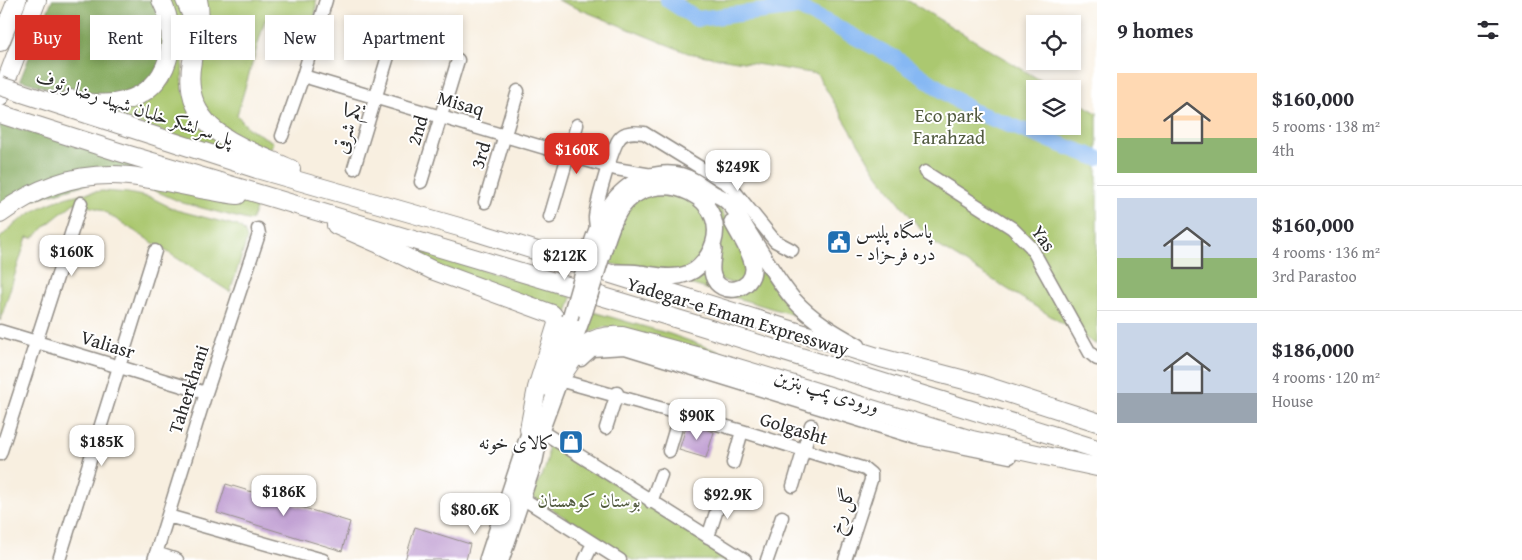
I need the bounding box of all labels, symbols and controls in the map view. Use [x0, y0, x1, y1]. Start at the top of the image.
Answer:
chip: Buy [15, 15, 80, 60]
chip: Rent [90, 15, 161, 60]
chip: Filters [171, 15, 255, 60]
chip: New [265, 15, 334, 60]
chip: Apartment [344, 15, 463, 60]
map controls [1026, 15, 1081, 135]
button: locate [1026, 15, 1081, 70]
text: 9 homes [1117, 15, 1193, 46]
icon: filters [1474, 16, 1502, 44]
street label: پل سرلشکر خلبان شهید رضا رئوف [33, 62, 239, 153]
button: layers [1026, 80, 1081, 135]
street label: Misaq [434, 83, 488, 123]
text: $160,000 [1272, 83, 1354, 114]
icon: home [1157, 93, 1217, 153]
street label: یکم شرقی [326, 98, 372, 158]
park label: Eco park Farahzad [913, 101, 986, 151]
street label: 2nd [399, 111, 435, 148]
text: 5 rooms · 138 m² [1272, 114, 1380, 138]
pin: $160K [542, 132, 612, 175]
street label: 3rd [463, 137, 498, 172]
text: $160K [555, 137, 599, 161]
text: 4th [1272, 138, 1294, 162]
pin: $249K [703, 150, 773, 192]
text: $249K [716, 154, 760, 178]
text: $160,000 [1272, 209, 1354, 240]
place label: پاسگاه پلیس - دره فرحزاد [856, 217, 936, 267]
icon: home [1157, 218, 1217, 278]
street label: Yas [1025, 219, 1063, 257]
public building icon: پاسگاه پلیس - دره فرحزاد [826, 229, 852, 255]
pin: $160K [37, 234, 107, 277]
pin: $212K [530, 238, 600, 281]
text: $160K [50, 239, 94, 263]
text: 4 rooms · 136 m² [1272, 240, 1380, 264]
text: $212K [543, 243, 587, 267]
text: 3rd Parastoo [1272, 264, 1357, 288]
street label: Yadegar-e Emam Expressway [624, 269, 853, 363]
street label: Valiasr [77, 323, 139, 366]
text: $186,000 [1272, 334, 1354, 365]
street label: Taherkhani [161, 341, 215, 437]
icon: home [1157, 343, 1217, 403]
street label: ورودی پمپ بنزین [771, 362, 883, 421]
text: 4 rooms · 120 m² [1272, 365, 1380, 389]
text: House [1272, 389, 1313, 413]
pin: $90K [667, 398, 727, 441]
text: $90K [680, 403, 714, 427]
street label: Golgasht [757, 404, 832, 452]
pin: $185K [67, 424, 137, 467]
place label: کالای خونه [479, 428, 554, 456]
text: $185K [80, 429, 124, 453]
shop icon: کالای خونه [558, 429, 584, 455]
pin: $186K [249, 474, 319, 517]
pin: $92.9K [687, 478, 769, 520]
text: $186K [262, 479, 306, 503]
text: $92.9K [704, 482, 752, 506]
street label: گل رخ [820, 484, 865, 539]
park label: بوستان کوهستان [537, 486, 641, 514]
pin: $80.6K [434, 492, 516, 535]
text: $80.6K [451, 497, 499, 521]

